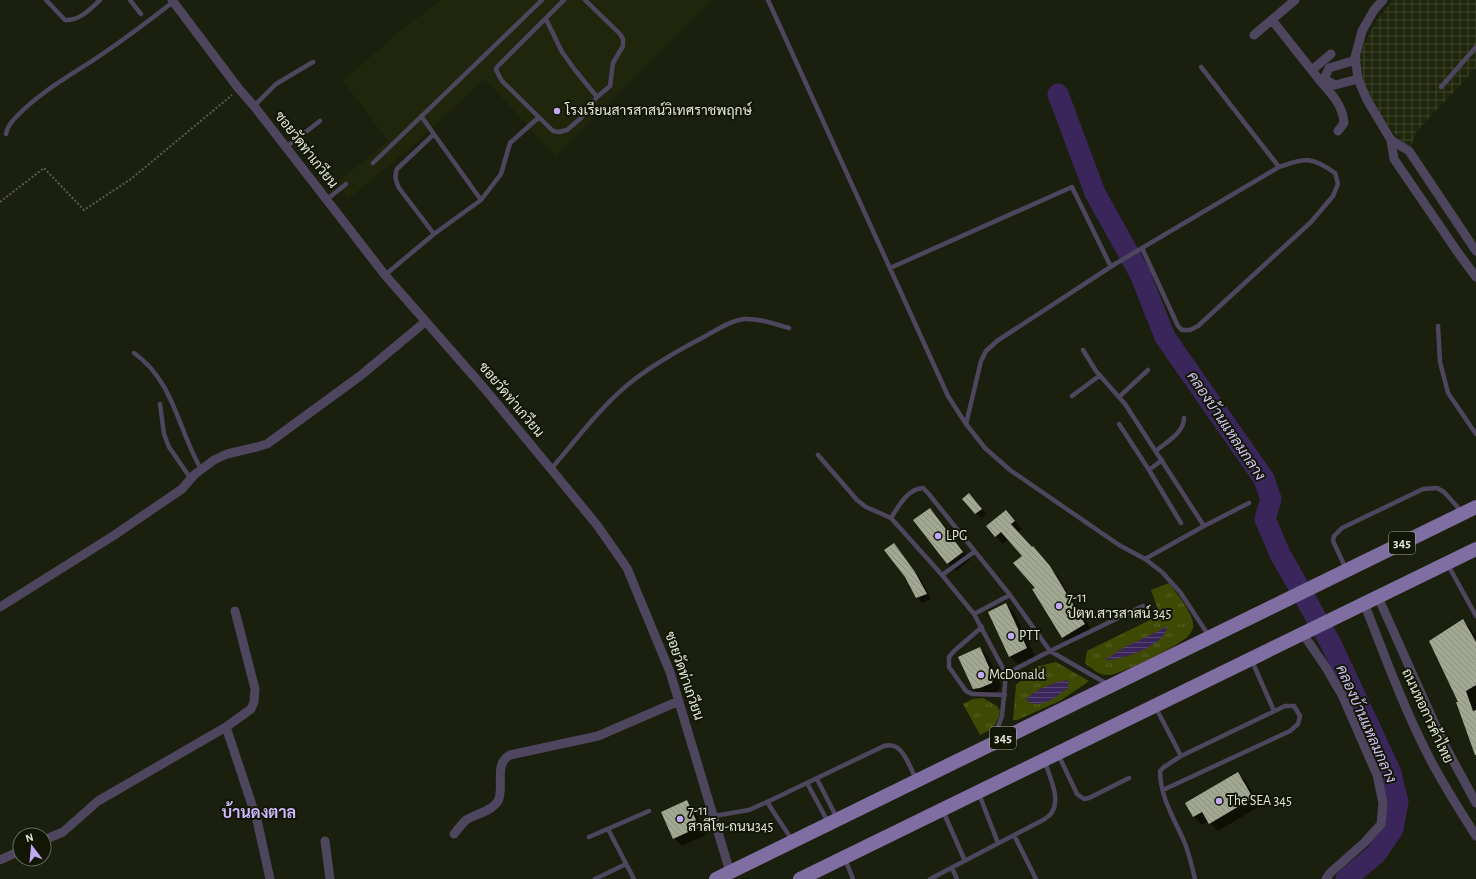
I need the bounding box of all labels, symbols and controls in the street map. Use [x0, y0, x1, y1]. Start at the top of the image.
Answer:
place label: โรงเรียนสารสาสน์วิเทศราชพฤกษ์ [564, 101, 753, 119]
marker: โรงเรียนสารสาสน์วิเทศราชพฤกษ์ [552, 106, 562, 116]
street label: ซอยวัดท่าเกวียน [272, 107, 342, 191]
street label: ซอยวัดท่าเกวียน [476, 358, 549, 440]
water label: คลองบ้านแหลมกลาง [1184, 367, 1270, 483]
place label: LPG [946, 529, 968, 543]
marker: LPG [933, 531, 943, 541]
road number: 345 [1389, 532, 1415, 554]
place label: 7-11 ปตท.สารสาสน์ 345 [1067, 591, 1172, 621]
marker: 7-11 ปตท.สารสาสน์ 345 [1054, 601, 1064, 611]
street label: ซอยวัดท่าเกวียน [662, 629, 709, 722]
place label: PTT [1019, 629, 1040, 643]
marker: PTT [1006, 631, 1016, 641]
water label: คลองบ้านแหลมกลาง [1333, 662, 1402, 785]
street label: ถนนหอการค้าไทย [1399, 665, 1458, 765]
place label: McDonald [989, 668, 1045, 682]
marker: McDonald [976, 670, 986, 680]
road number: 345 [990, 727, 1016, 749]
place label: The SEA 345 [1227, 794, 1292, 808]
marker: The SEA 345 [1214, 796, 1224, 806]
district label: บ้านดงตาล [222, 801, 296, 821]
place label: 7-11 สาลีโข-ถนน345 [688, 804, 773, 834]
marker: 7-11 สาลีโข-ถนน345 [675, 814, 685, 824]
north arrow [12, 827, 52, 867]
text: N [24, 832, 35, 844]

